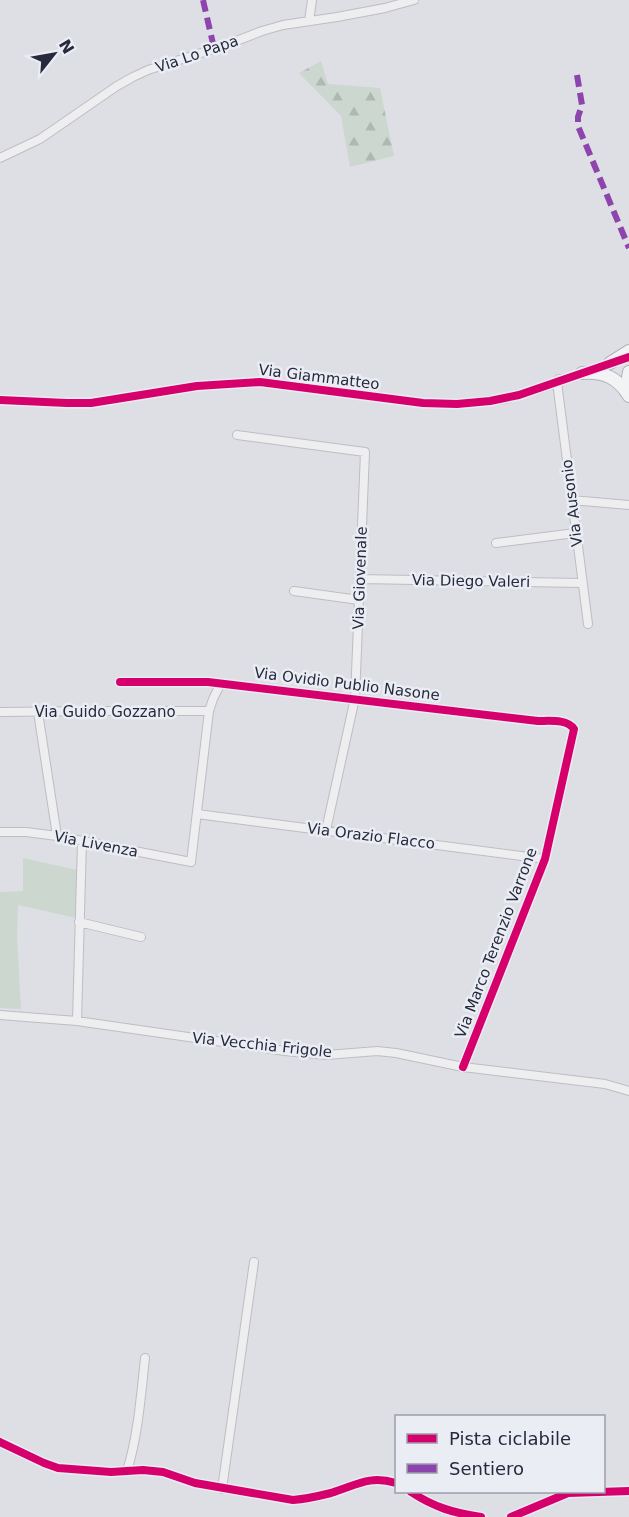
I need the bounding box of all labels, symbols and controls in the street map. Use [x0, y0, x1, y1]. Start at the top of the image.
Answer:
north arrow [24, 24, 84, 84]
street label: Via Lo Papa [153, 31, 241, 77]
text: N [55, 36, 78, 57]
street label: Via Giammatteo [258, 361, 380, 393]
street label: Via Ausonio [558, 458, 586, 548]
street label: Via Giovenale [349, 526, 371, 630]
street label: Via Diego Valeri [412, 571, 530, 591]
street label: Via Ovidio Publio Nasone [253, 664, 441, 704]
street label: Via Guido Gozzano [34, 703, 176, 721]
street label: Via Orazio Flacco [306, 819, 436, 853]
street label: Via Livenza [52, 827, 140, 861]
street label: Via Marco Terenzio Varrone [451, 845, 541, 1041]
street label: Via Vecchia Frigole [191, 1029, 333, 1061]
legend [395, 1415, 605, 1493]
text: Pista ciclabile [449, 1428, 571, 1449]
text: Sentiero [449, 1458, 524, 1479]

